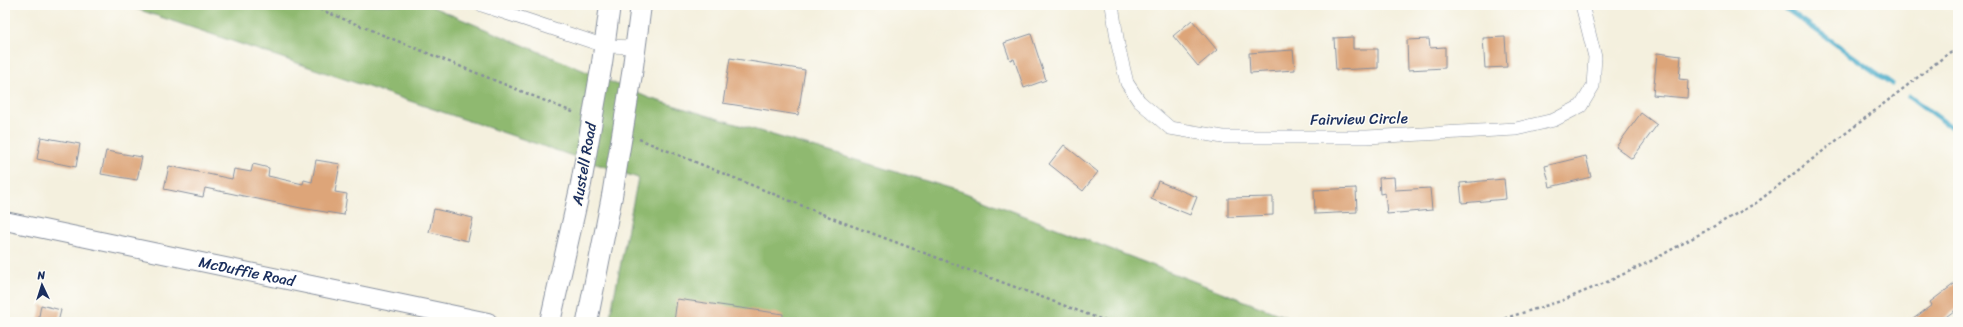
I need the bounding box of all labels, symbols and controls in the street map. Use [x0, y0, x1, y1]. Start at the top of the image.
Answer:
street label: Fairview Circle [1310, 105, 1408, 133]
street label: Austell Road [564, 120, 604, 208]
street label: McDuffie Road [196, 249, 298, 295]
north arrow [22, 265, 62, 305]
text: N [36, 266, 46, 285]

